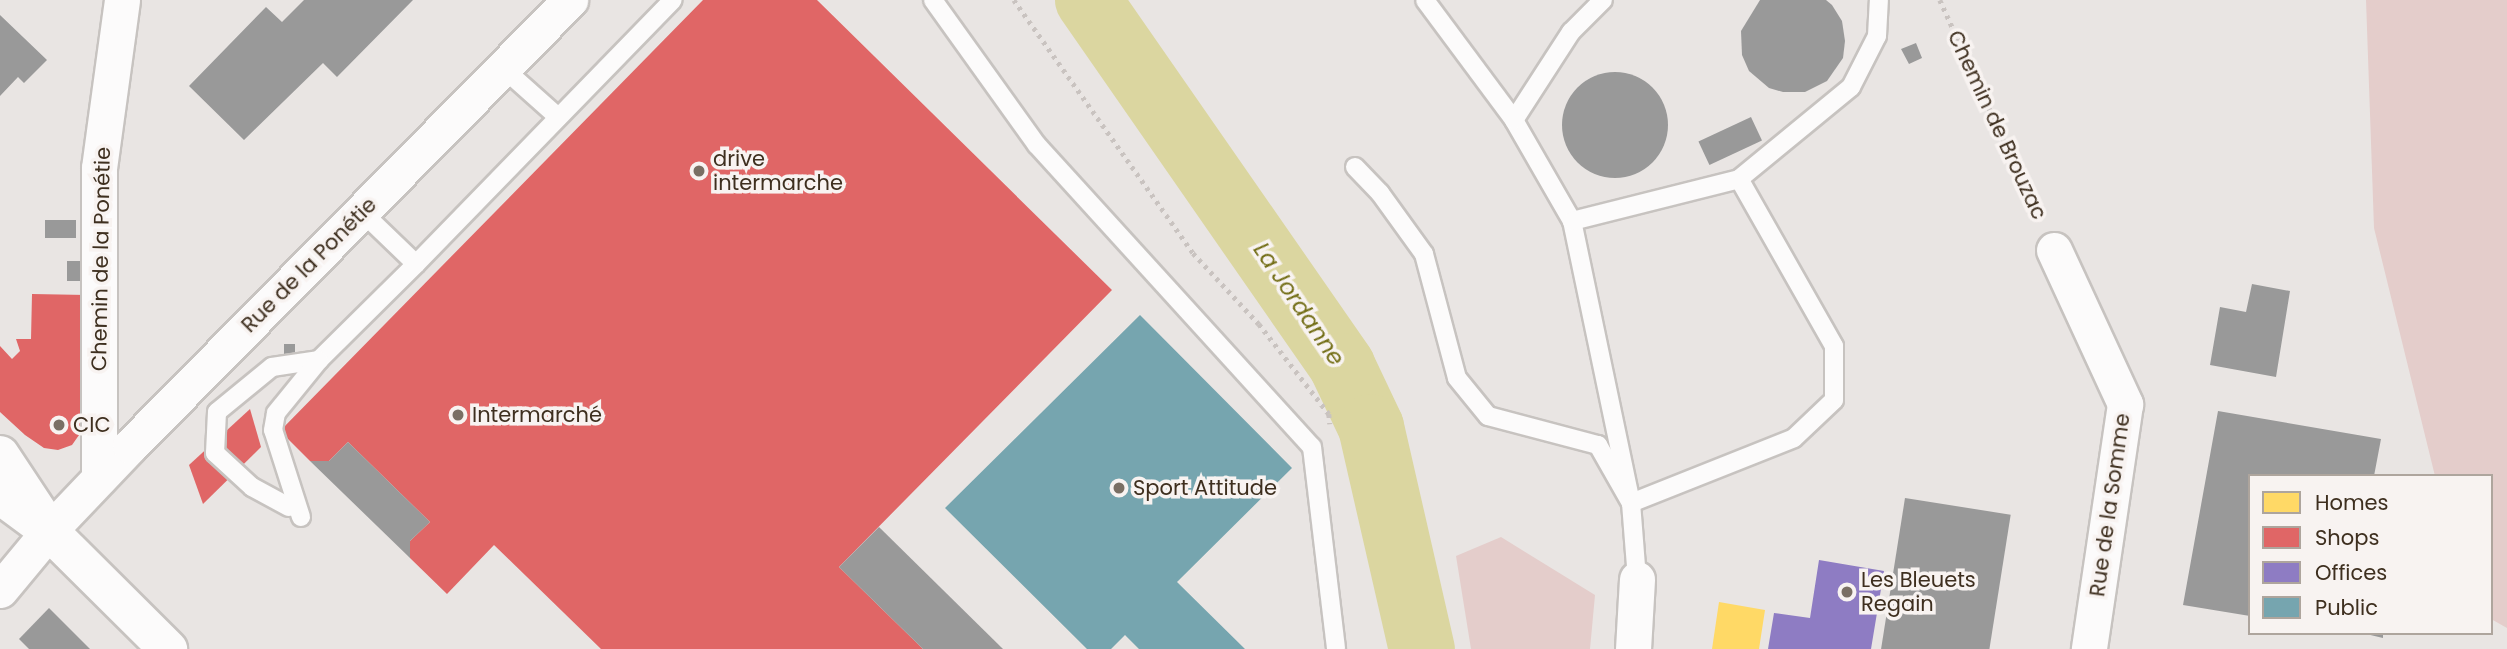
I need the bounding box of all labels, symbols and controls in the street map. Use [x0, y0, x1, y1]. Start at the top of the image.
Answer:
street label: Chemin de Brouzac [1942, 27, 2052, 223]
place label: drive intermarche [713, 146, 843, 196]
street label: Chemin de la Ponétie [86, 147, 116, 371]
marker: drive intermarche [691, 163, 707, 179]
street label: Rue de la Ponétie [236, 192, 382, 338]
water label: La Jordanne [1248, 237, 1350, 371]
place label: Intermarché [472, 402, 602, 428]
marker: Intermarché [450, 407, 466, 423]
place label: CIC [73, 412, 111, 438]
street label: Rue de la Somme [2085, 412, 2135, 598]
marker: CIC [51, 417, 67, 433]
legend [2248, 474, 2493, 635]
place label: Sport Attitude [1133, 475, 1277, 501]
marker: Sport Attitude [1111, 480, 1127, 496]
text: Homes [2315, 488, 2389, 517]
text: Shops [2315, 523, 2379, 552]
text: Offices [2315, 558, 2387, 587]
place label: Les Bleuets Regain [1861, 567, 1976, 617]
marker: Les Bleuets Regain [1839, 584, 1855, 600]
text: Public [2315, 593, 2378, 622]

